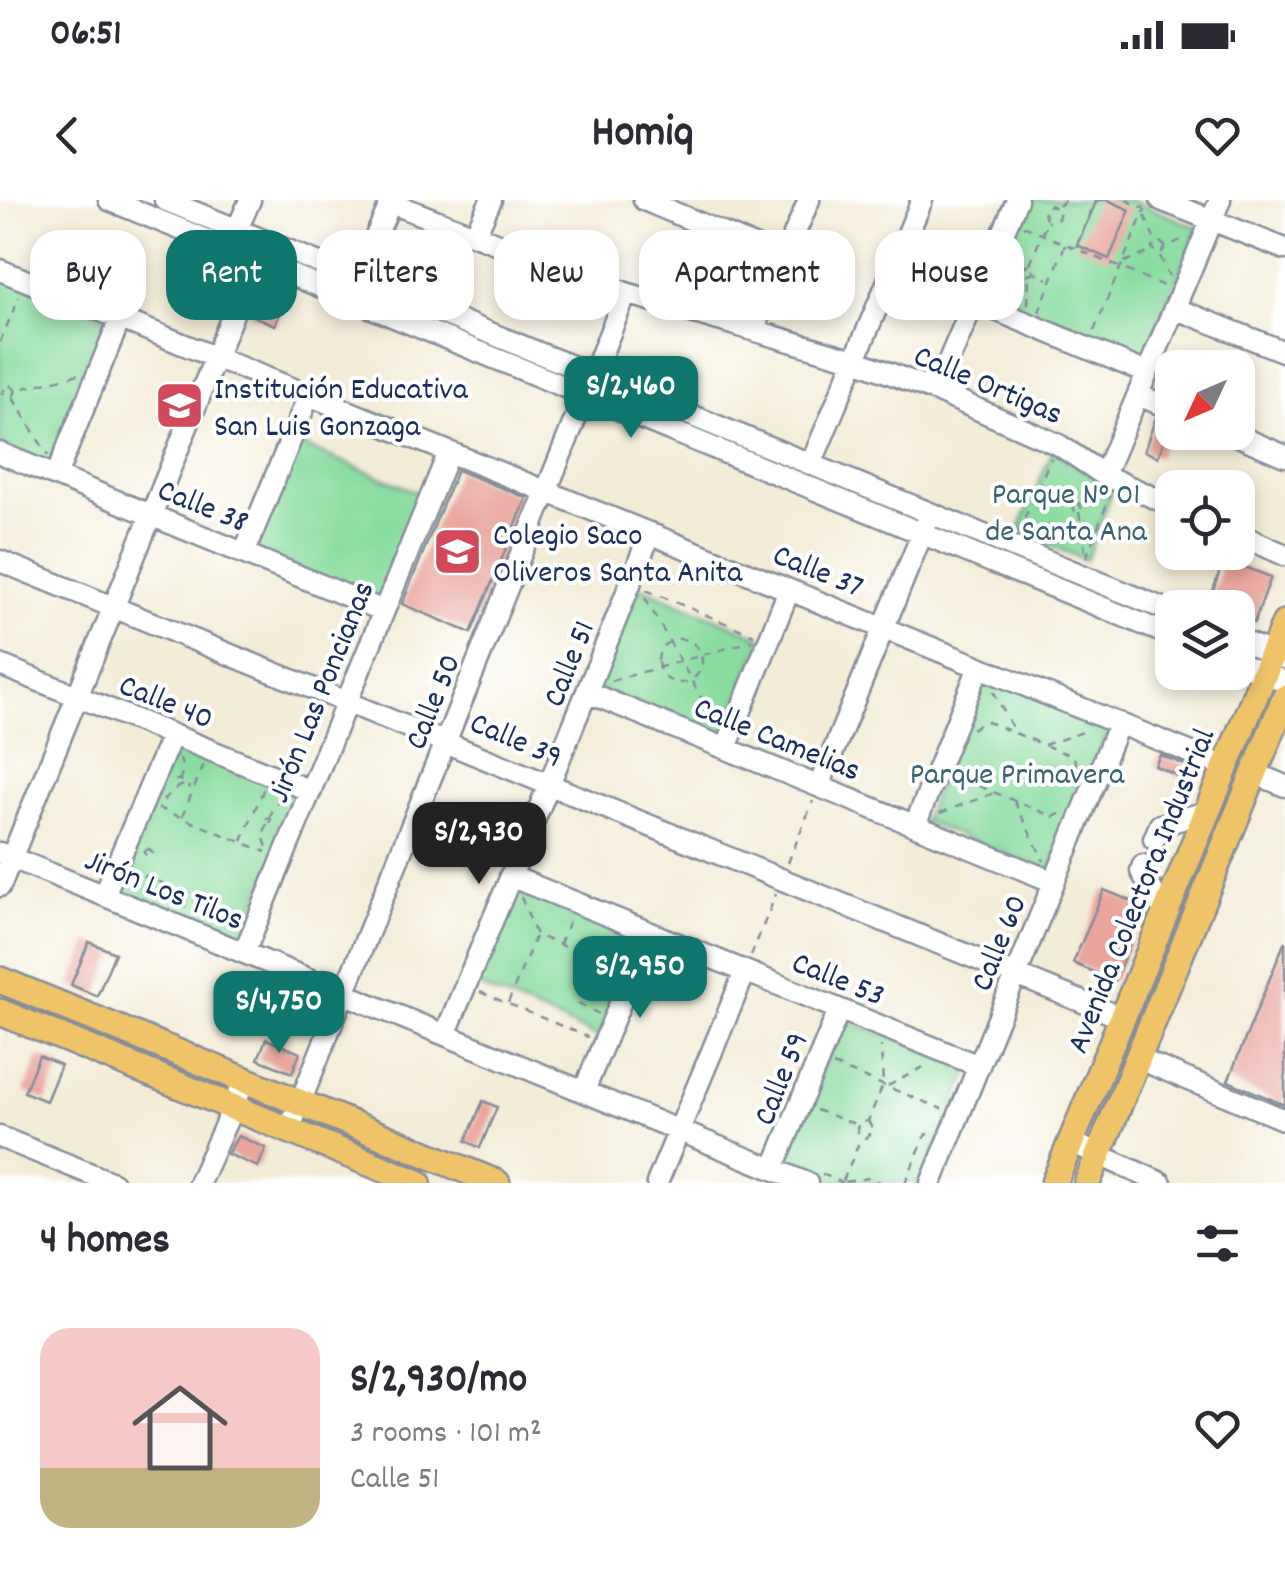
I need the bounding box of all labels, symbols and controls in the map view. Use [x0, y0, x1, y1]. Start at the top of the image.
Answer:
text: 06:51 [50, 8, 122, 63]
text: Homiq [591, 103, 694, 167]
icon: back [40, 108, 95, 163]
icon: heart [1190, 108, 1245, 163]
chip: Buy [30, 230, 146, 320]
chip: Rent [166, 230, 297, 320]
chip: Filters [317, 230, 474, 320]
chip: New [494, 230, 619, 320]
chip: Apartment [639, 230, 855, 320]
chip: House [875, 230, 1024, 320]
street label: Calle Ortigas [905, 336, 1069, 440]
north arrow [1155, 350, 1255, 450]
map controls [1155, 350, 1255, 690]
pin: S/2,460 [539, 356, 723, 441]
text: S/2,460 [586, 365, 676, 411]
place label: Institución Educativa San Luis Gonzaga [214, 369, 469, 452]
school or university icon: Institución Educativa San Luis Gonzaga [153, 379, 205, 431]
street label: Calle 38 [150, 470, 255, 548]
button: locate [1155, 470, 1255, 570]
park label: Parque N° 01 de Santa Ana [985, 474, 1148, 557]
place label: Colegio Saco Oliveros Santa Anita [493, 515, 743, 598]
school or university icon: Colegio Saco Oliveros Santa Anita [432, 525, 484, 577]
street label: Calle 37 [765, 535, 869, 613]
street label: Jirón Las Poncianas [258, 575, 389, 811]
button: layers [1155, 590, 1255, 690]
street label: Calle 51 [534, 615, 610, 715]
street label: Calle 50 [396, 648, 476, 758]
street label: Calle 40 [111, 665, 219, 744]
street label: Calle Camelias [686, 687, 866, 796]
street label: Calle 39 [462, 703, 568, 783]
street label: Avenida Colectora Industrial [1057, 722, 1230, 1061]
park label: Parque Primavera [910, 754, 1125, 800]
pin: S/2,930 [387, 802, 571, 887]
text: S/2,930 [434, 811, 524, 857]
street label: Jirón Los Tilos [77, 840, 250, 945]
street label: Calle 60 [961, 889, 1042, 999]
pin: S/2,950 [548, 936, 732, 1021]
street label: Calle 53 [784, 942, 890, 1021]
text: S/2,950 [595, 945, 685, 991]
pin: S/4,750 [187, 971, 371, 1056]
text: S/4,750 [235, 980, 323, 1026]
street label: Calle 59 [744, 1026, 823, 1133]
text: 4 homes [40, 1213, 170, 1273]
icon: filters [1190, 1216, 1245, 1271]
text: S/2,930/mo [350, 1352, 527, 1412]
icon: home [120, 1368, 240, 1488]
icon: heart [1190, 1401, 1245, 1456]
text: 3 rooms · 101 m² [350, 1412, 542, 1458]
text: Calle 51 [350, 1458, 439, 1504]

